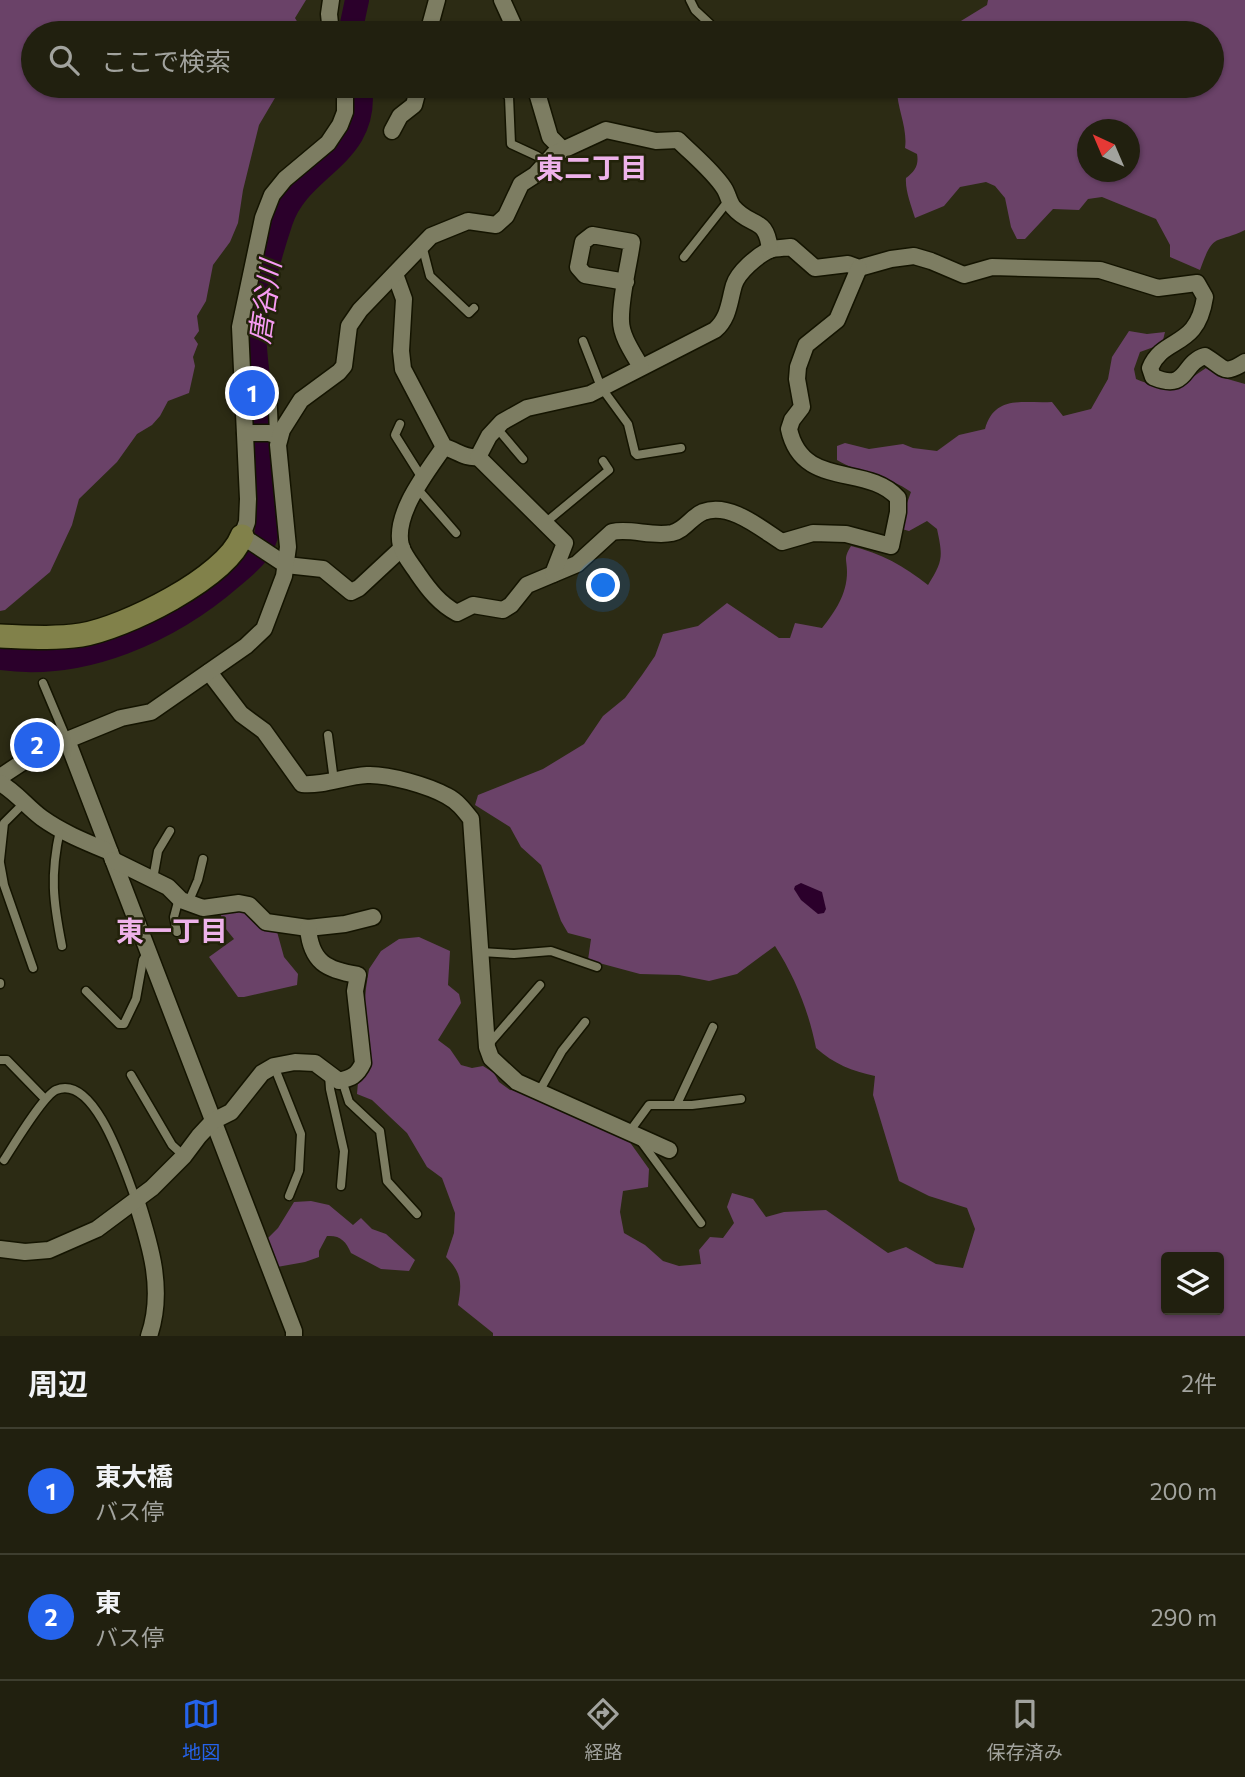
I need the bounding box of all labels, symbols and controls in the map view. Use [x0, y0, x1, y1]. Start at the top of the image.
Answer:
search box [21, 21, 1224, 98]
icon: search [45, 41, 83, 79]
text: ここで検索 [101, 45, 231, 76]
north arrow [1077, 119, 1140, 182]
district label: 東二丁目 [536, 150, 648, 184]
water label: 唐谷川 [241, 255, 287, 346]
pin: 1 [229, 367, 275, 419]
your location [586, 568, 620, 602]
pin: 2 [14, 719, 60, 771]
district label: 東一丁目 [116, 913, 228, 947]
map controls [1161, 1252, 1224, 1315]
button: layers [1161, 1252, 1224, 1315]
text: 周辺 [28, 1364, 88, 1401]
text: 2件 [1181, 1369, 1217, 1397]
text: 東大橋 [95, 1460, 173, 1491]
text: 1 [46, 1477, 56, 1505]
text: 200 m [1150, 1477, 1217, 1505]
text: バス停 [95, 1497, 164, 1525]
text: 東 [95, 1586, 121, 1617]
text: 2 [44, 1603, 58, 1631]
text: 290 m [1151, 1603, 1217, 1631]
text: バス停 [95, 1623, 164, 1651]
tab: 地図 [182, 1695, 220, 1764]
tab: 経路 [584, 1695, 623, 1764]
tab: 保存済み [987, 1695, 1063, 1764]

